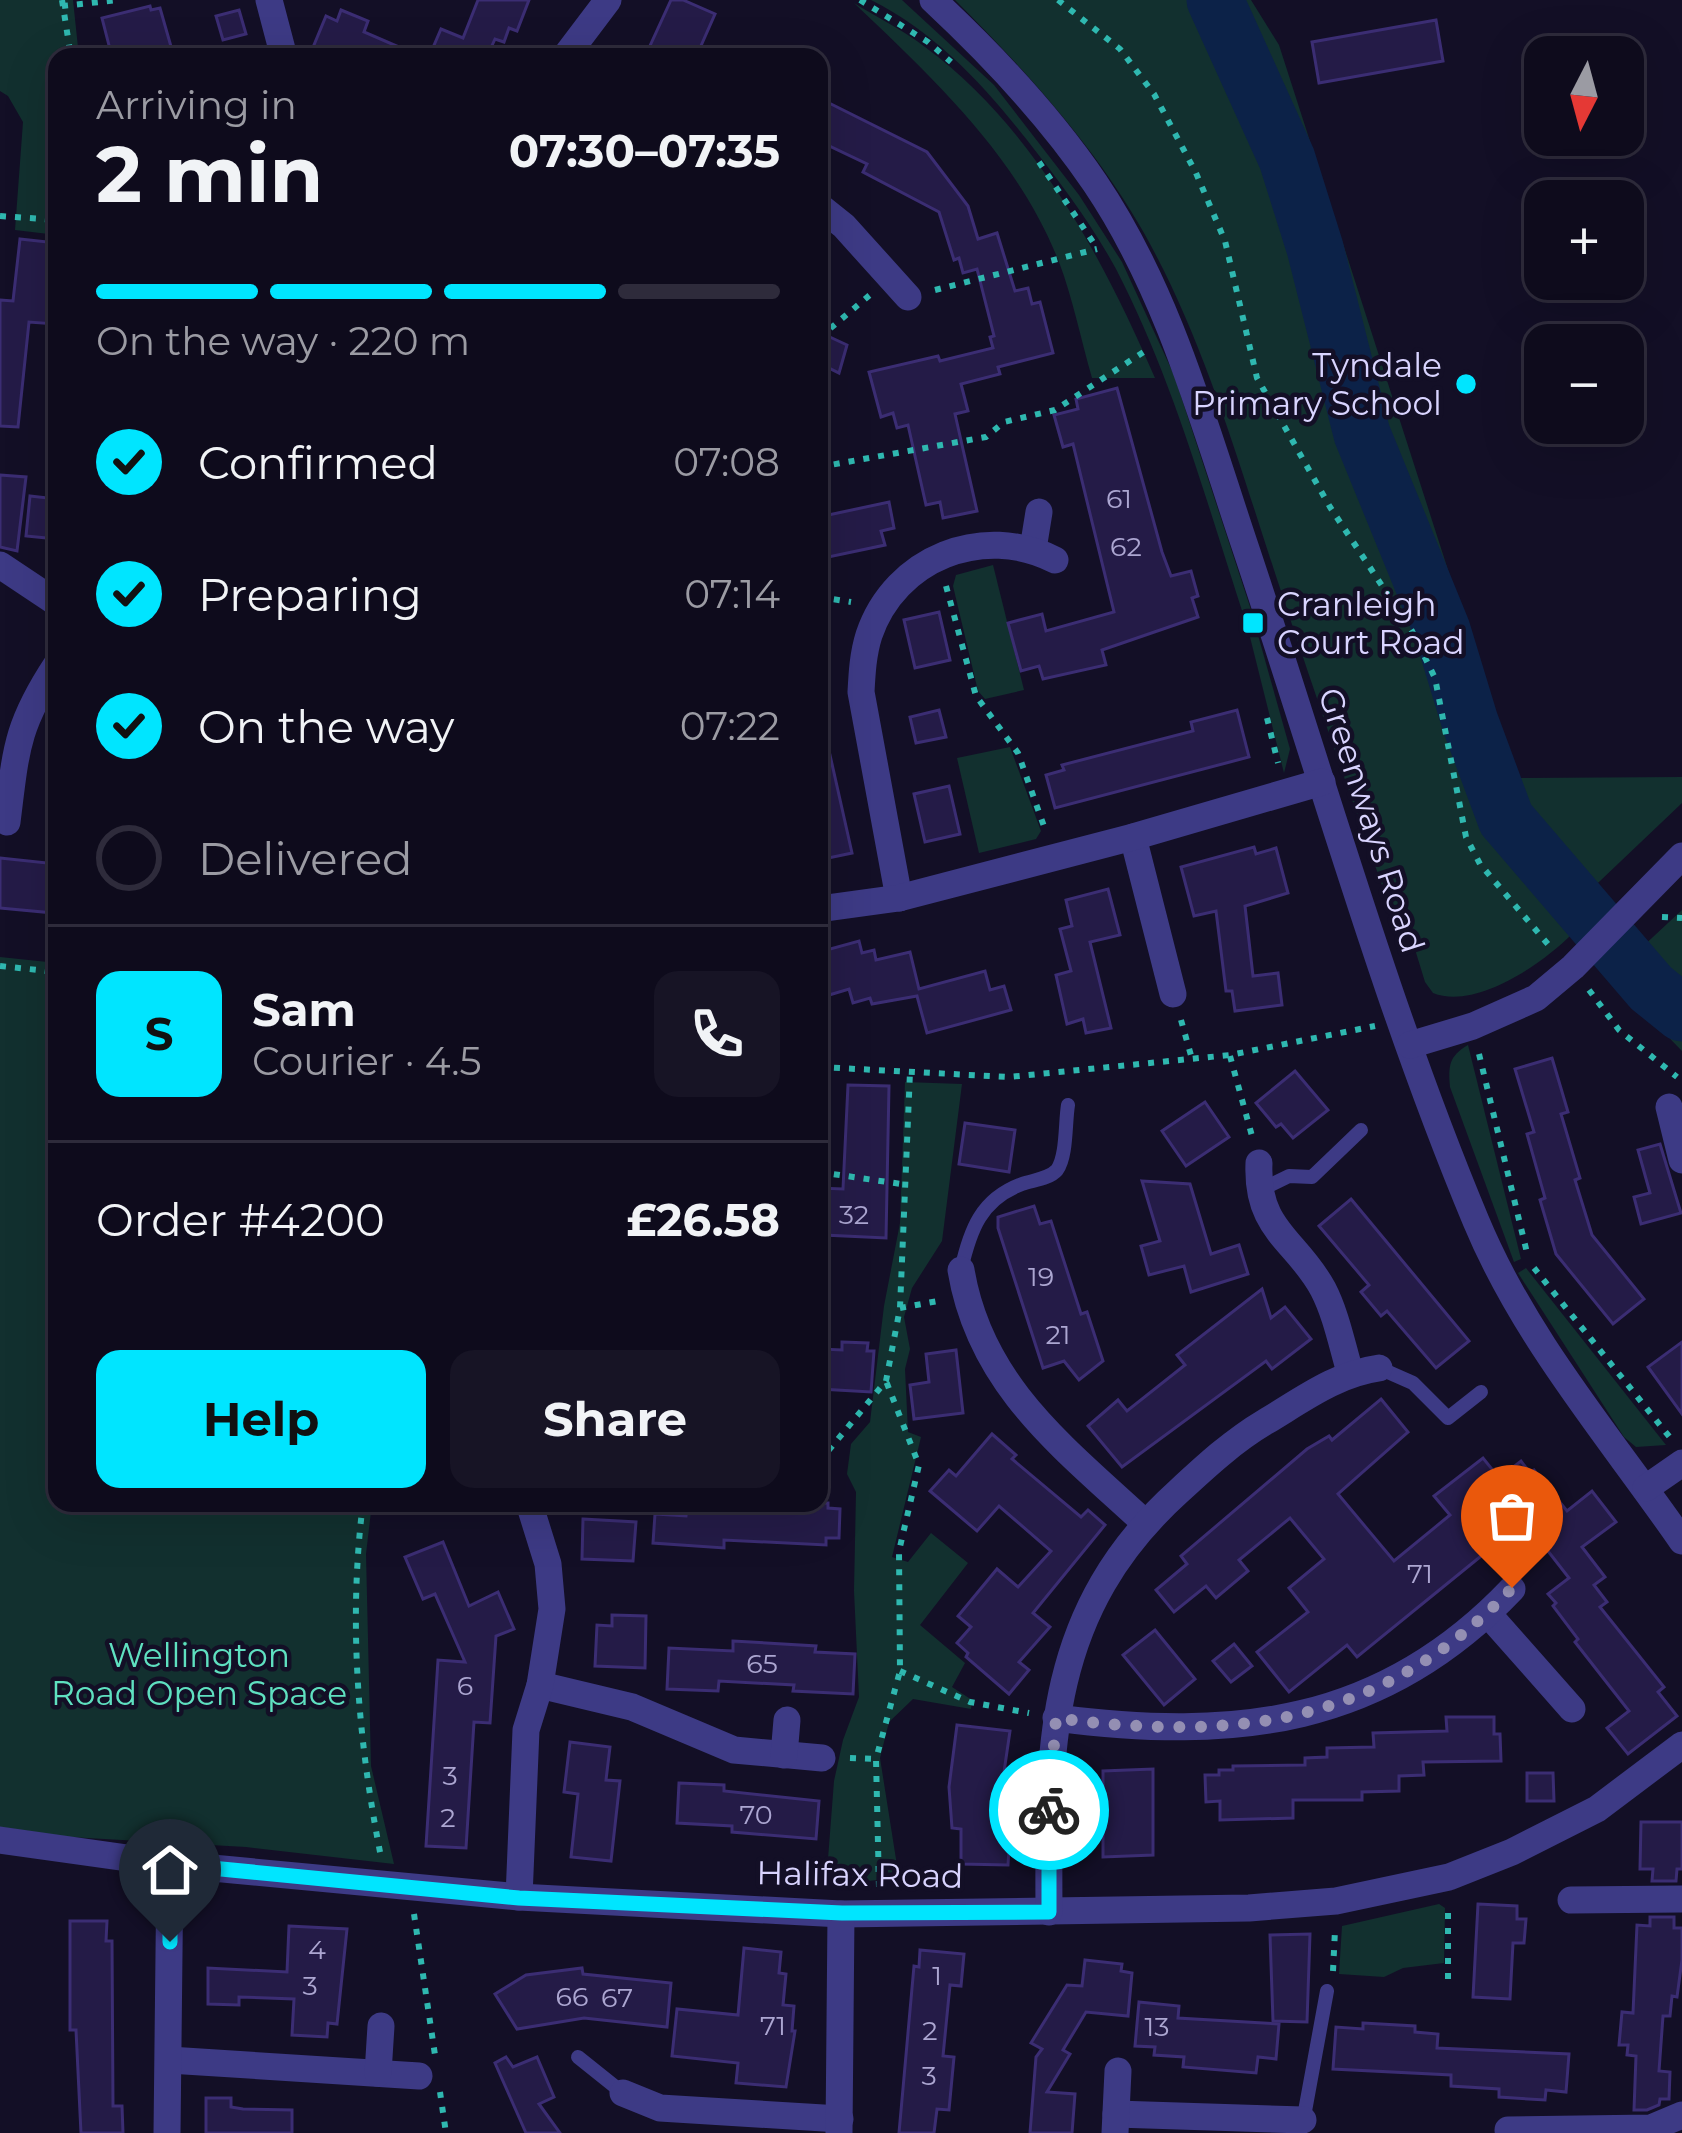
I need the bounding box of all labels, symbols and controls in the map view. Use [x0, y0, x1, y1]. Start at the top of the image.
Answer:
north arrow [1524, 36, 1644, 156]
map controls [1524, 36, 1644, 444]
text: Arriving in [96, 81, 297, 129]
text: 07:30–07:35 [509, 123, 780, 178]
text: 2 min [96, 126, 323, 222]
button: + [1524, 180, 1644, 300]
text: On the way · 220 m [96, 317, 470, 365]
button: − [1524, 324, 1644, 444]
place label: Tyndale Primary School [1192, 345, 1442, 423]
marker: Tyndale Primary School [1453, 371, 1479, 397]
icon: check [96, 429, 162, 495]
text: Confirmed [198, 435, 438, 490]
text: 07:08 [673, 438, 780, 486]
house number: 61 [1106, 482, 1132, 515]
house number: 62 [1110, 530, 1142, 563]
icon: check [96, 561, 162, 627]
text: Preparing [198, 567, 422, 622]
text: 07:14 [684, 570, 780, 618]
place label: Cranleigh Court Road [1277, 584, 1465, 662]
marker: Cranleigh Court Road [1240, 610, 1266, 636]
street label: Greenways Road [1310, 683, 1434, 957]
icon: check [96, 693, 162, 759]
text: On the way [198, 699, 454, 754]
text: 07:22 [680, 702, 780, 750]
text: Delivered [198, 831, 413, 886]
button: phone [654, 971, 780, 1097]
text: Sam [252, 982, 356, 1037]
text: S [145, 1006, 173, 1061]
text: Courier · 4.5 [252, 1037, 482, 1085]
text: Order #4200 [96, 1192, 385, 1247]
text: £26.58 [626, 1192, 780, 1247]
house number: 32 [839, 1198, 869, 1231]
house number: 19 [1028, 1260, 1054, 1293]
house number: 21 [1045, 1318, 1071, 1351]
button: Help [96, 1350, 426, 1488]
button: Share [450, 1350, 780, 1488]
pin [1461, 1465, 1563, 1588]
icon: bag [1479, 1483, 1545, 1549]
house number: 71 [1407, 1557, 1433, 1590]
park label: Wellington Road Open Space [51, 1635, 347, 1713]
house number: 65 [746, 1647, 778, 1680]
house number: 6 [457, 1669, 473, 1702]
courier [989, 1750, 1109, 1870]
house number: 3 [442, 1759, 458, 1792]
icon: bike [1016, 1777, 1082, 1843]
house number: 70 [739, 1798, 773, 1831]
house number: 2 [440, 1801, 456, 1834]
pin [119, 1819, 221, 1942]
icon: home [137, 1837, 203, 1903]
street label: Halifax Road [756, 1852, 964, 1896]
house number: 4 [308, 1933, 326, 1966]
house number: 1 [932, 1959, 942, 1992]
house number: 3 [302, 1969, 318, 2002]
house number: 66 [556, 1980, 588, 2013]
house number: 67 [601, 1981, 633, 2014]
house number: 71 [760, 2009, 786, 2042]
house number: 13 [1145, 2010, 1169, 2043]
house number: 2 [922, 2014, 938, 2047]
house number: 3 [921, 2059, 937, 2092]

